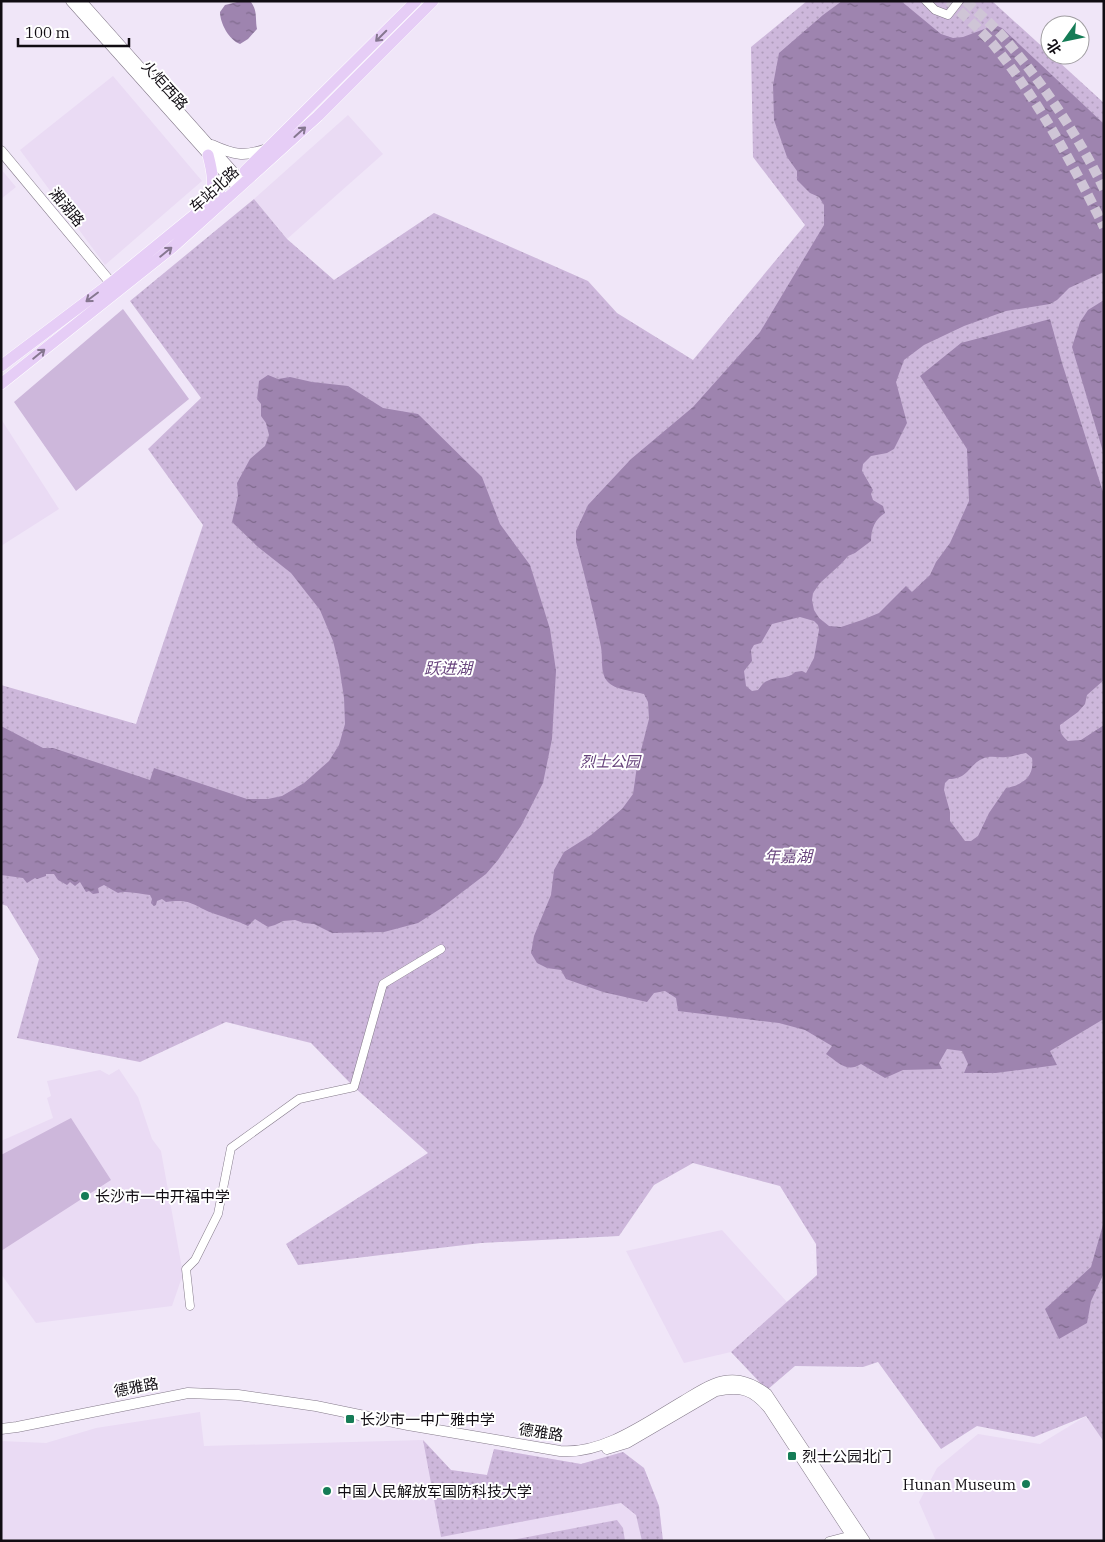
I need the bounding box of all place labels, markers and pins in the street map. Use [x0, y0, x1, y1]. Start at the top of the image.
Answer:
place label: 长沙市一中开福中学 [95, 1187, 230, 1206]
marker: 长沙市一中开福中学 [79, 1190, 91, 1202]
place label: 长沙市一中广雅中学 [360, 1410, 495, 1429]
marker: 长沙市一中广雅中学 [344, 1413, 356, 1425]
place label: 烈士公园北门 [802, 1447, 892, 1466]
marker: 烈士公园北门 [786, 1450, 798, 1462]
place label: Hunan Museum [903, 1475, 1016, 1494]
marker: Hunan Museum [1020, 1478, 1032, 1490]
place label: 中国人民解放军国防科技大学 [337, 1482, 532, 1501]
marker: 中国人民解放军国防科技大学 [321, 1485, 333, 1497]

